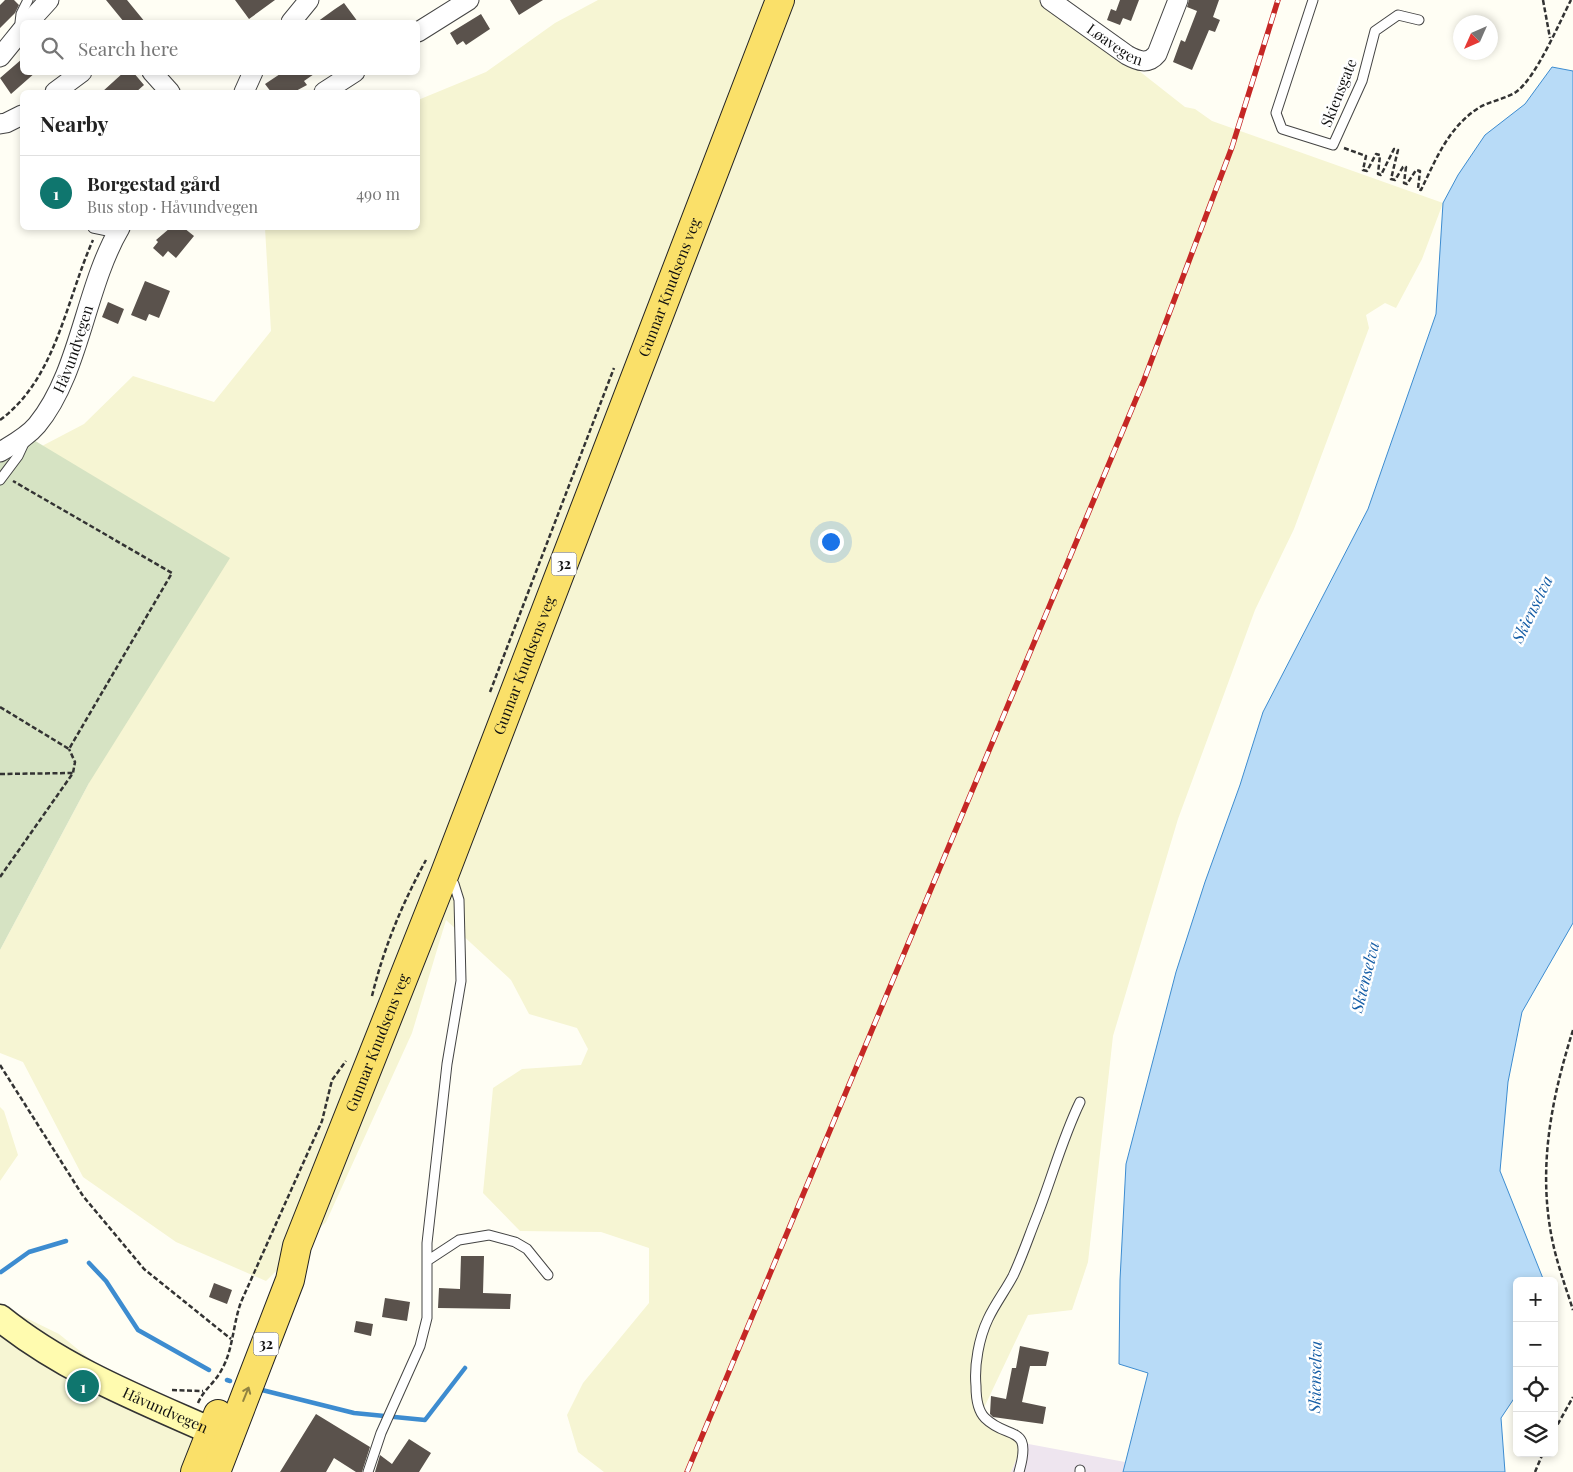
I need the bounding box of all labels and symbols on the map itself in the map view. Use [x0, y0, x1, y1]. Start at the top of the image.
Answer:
north arrow [1453, 15, 1498, 60]
street label: Løavegen [1083, 18, 1145, 70]
street label: Skiensgate [1315, 55, 1361, 130]
street label: Gunnar Knudsens veg [633, 215, 704, 359]
street label: Håvundvegen [48, 302, 97, 396]
your location [818, 529, 844, 555]
road number: 32 [552, 552, 576, 576]
water label: Skienselva [1506, 572, 1557, 647]
street label: Gunnar Knudsens veg [488, 593, 559, 737]
water label: Skienselva [1345, 939, 1383, 1016]
street label: Gunnar Knudsens veg [340, 970, 413, 1115]
road number: 32 [254, 1332, 278, 1356]
water label: Skienselva [1303, 1341, 1326, 1414]
pin: 1 [67, 1367, 99, 1405]
street label: Håvundvegen [120, 1382, 212, 1437]
one-way arrow [242, 1387, 252, 1402]

